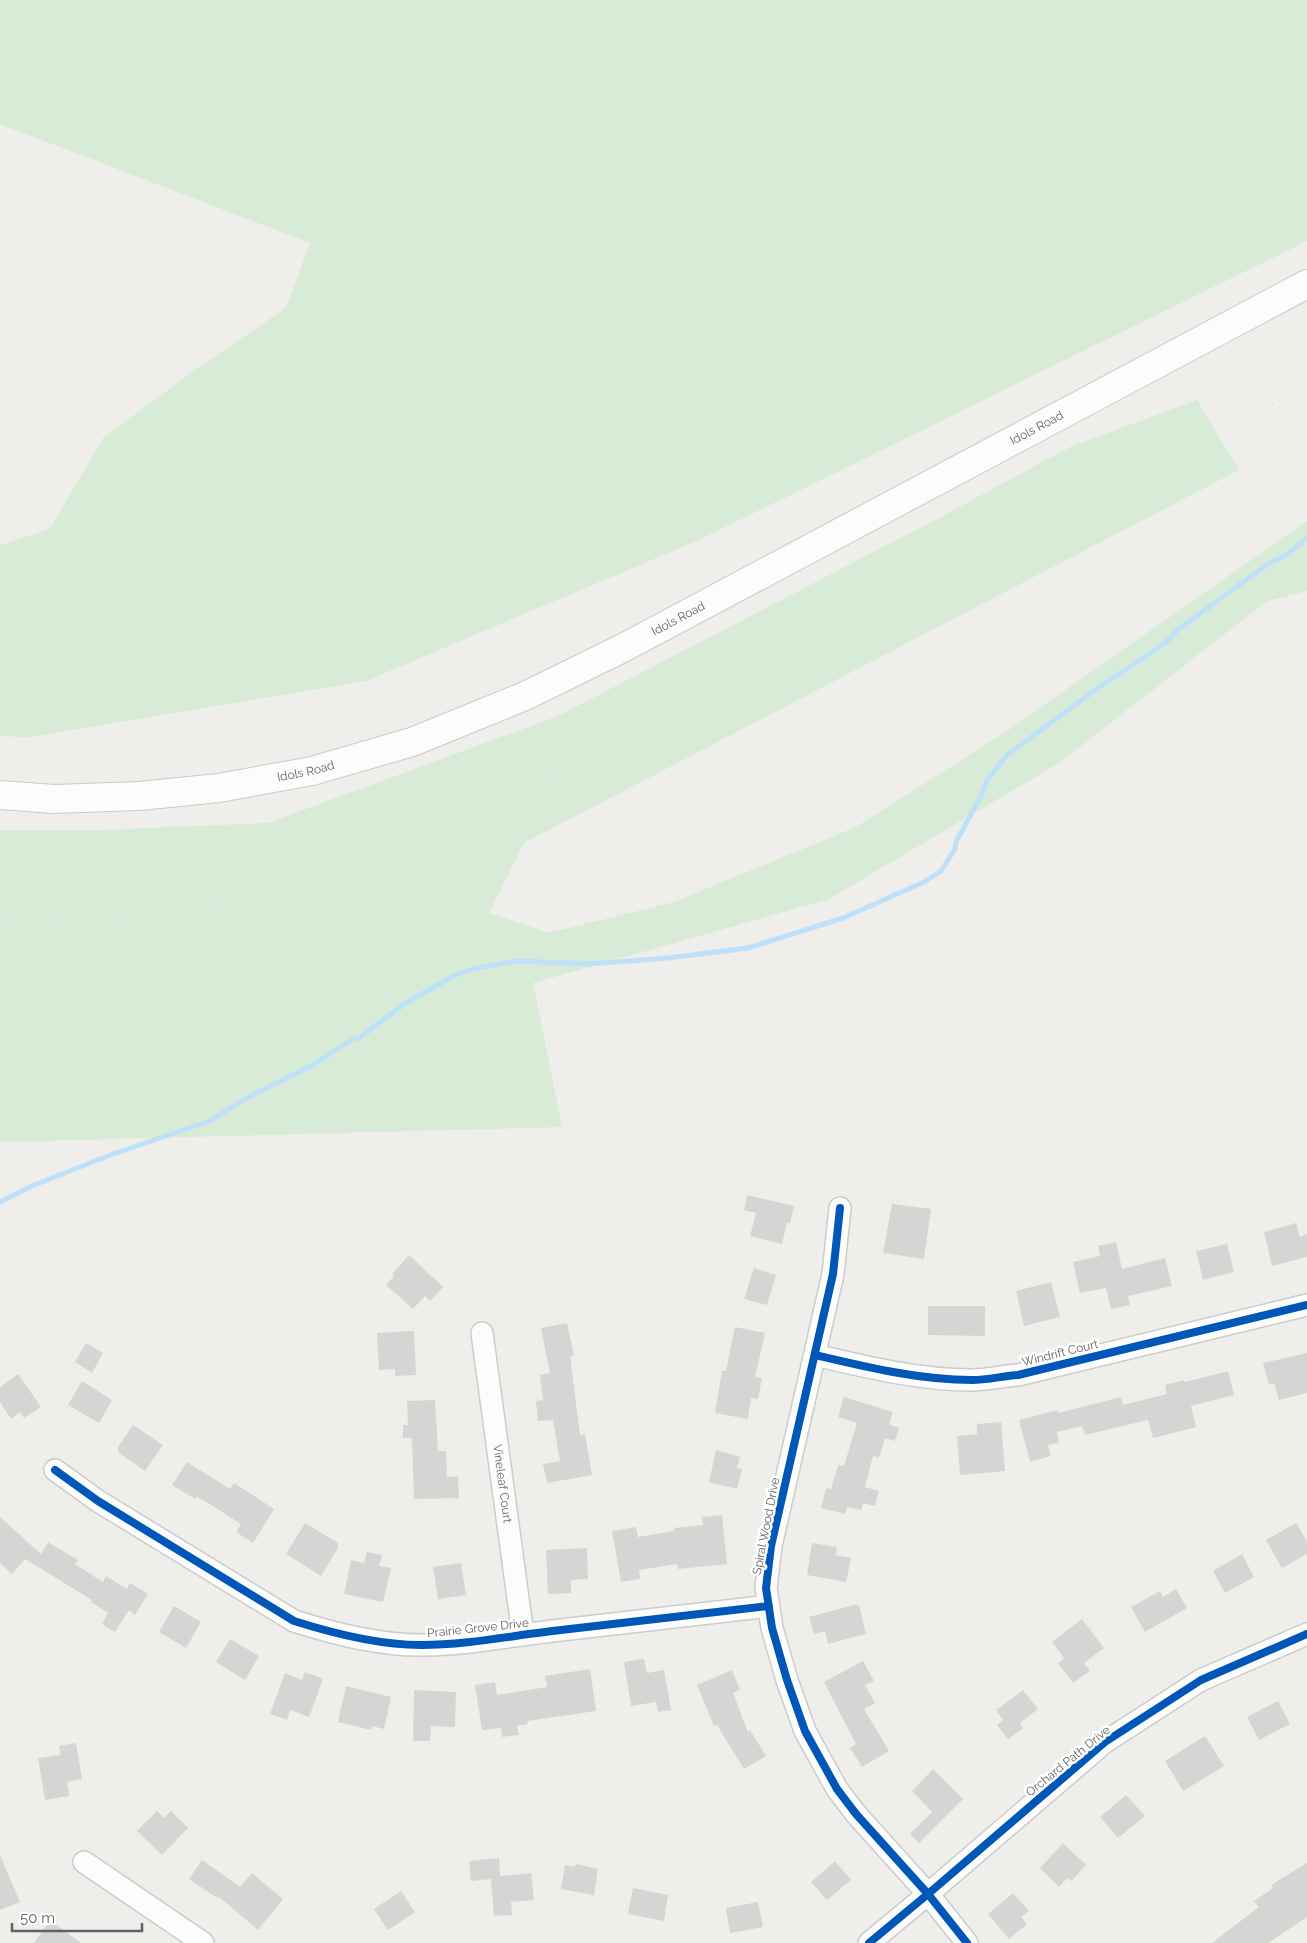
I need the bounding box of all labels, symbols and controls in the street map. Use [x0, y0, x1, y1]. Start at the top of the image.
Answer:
street label: Idols Road [1008, 408, 1066, 448]
street label: Idols Road [649, 599, 707, 638]
street label: Idols Road [276, 758, 336, 784]
street label: Windrift Court [1020, 1337, 1100, 1369]
street label: Vineleaf Court [490, 1443, 515, 1524]
street label: Spiral Wood Drive [750, 1476, 782, 1576]
street label: Prairie Grove Drive [426, 1616, 530, 1640]
street label: Orchard Path Drive [1023, 1723, 1113, 1799]
scale bar [12, 1900, 142, 1932]
text: 50 m [20, 1909, 55, 1927]

